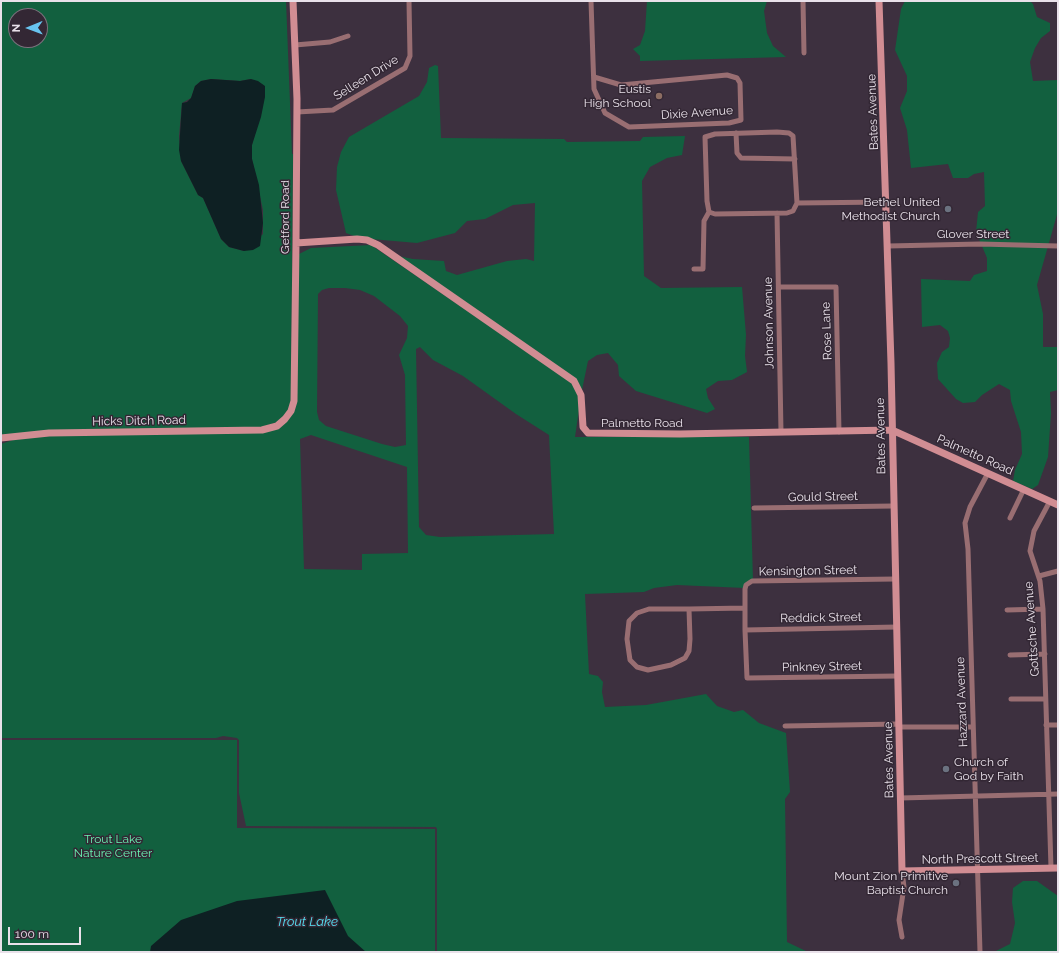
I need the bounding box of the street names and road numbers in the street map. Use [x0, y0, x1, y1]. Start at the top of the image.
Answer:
street label: Selleen Drive [331, 52, 401, 104]
street label: Bates Avenue [864, 74, 882, 150]
street label: Dixie Avenue [661, 103, 733, 123]
street label: Getford Road [278, 180, 292, 254]
street label: Glover Street [937, 227, 1009, 241]
street label: Johnson Avenue [761, 277, 777, 369]
street label: Rose Lane [819, 302, 835, 360]
street label: Bates Avenue [873, 398, 889, 474]
street label: Hicks Ditch Road [92, 413, 186, 429]
street label: Palmetto Road [601, 416, 683, 430]
street label: Palmetto Road [935, 432, 1015, 478]
street label: Gould Street [788, 489, 858, 505]
street label: Kensington Street [759, 563, 857, 579]
street label: Gottsche Avenue [1021, 581, 1043, 677]
street label: Reddick Street [780, 610, 862, 626]
street label: Hazzard Avenue [953, 657, 971, 747]
street label: Pinkney Street [782, 659, 862, 675]
street label: Bates Avenue [881, 722, 897, 798]
street label: North Prescott Street [921, 851, 1039, 867]

